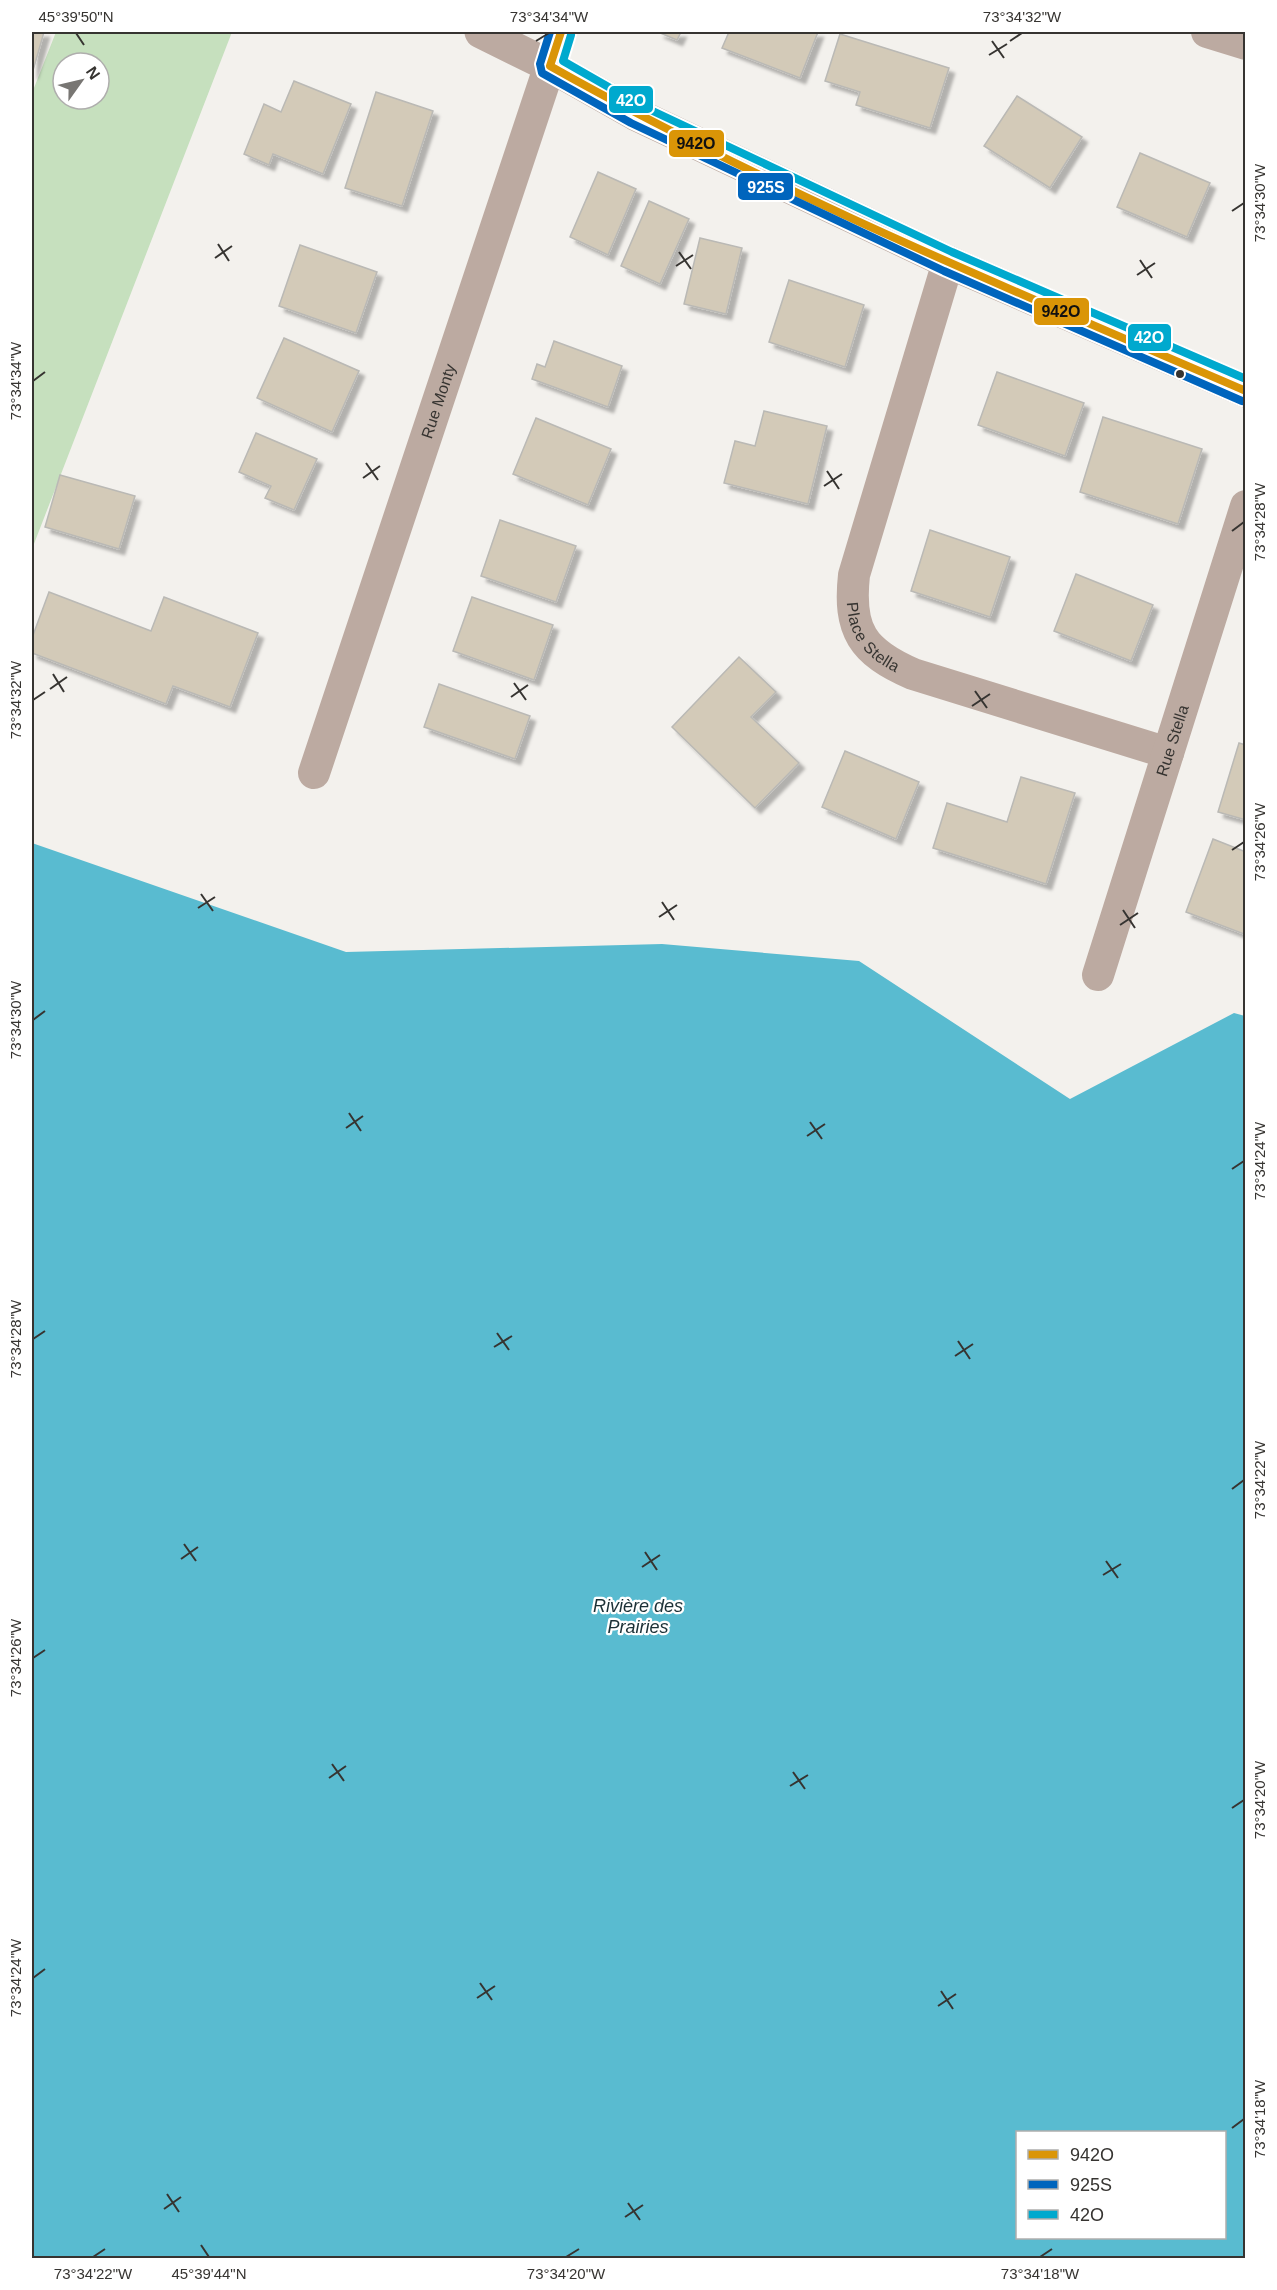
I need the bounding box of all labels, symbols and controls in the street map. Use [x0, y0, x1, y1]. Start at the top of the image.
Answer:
text: 45°39'50"N [38, 8, 114, 25]
text: 73°34'34"W [510, 8, 589, 25]
text: 73°34'32"W [983, 8, 1062, 25]
north arrow [51, 51, 111, 111]
text: N [83, 63, 103, 82]
line badge: 42O [608, 85, 654, 114]
text: 42O [616, 92, 646, 109]
line badge: 942O [668, 129, 725, 158]
text: 942O [676, 135, 716, 152]
text: 73°34'30"W [1251, 163, 1268, 242]
line badge: 925S [737, 172, 794, 201]
text: 925S [747, 179, 785, 196]
line badge: 942O [1033, 297, 1090, 326]
text: 942O [1041, 303, 1081, 320]
line badge: 42O [1127, 323, 1172, 352]
text: 42O [1134, 329, 1164, 346]
text: 73°34'34"W [7, 341, 24, 420]
street label: Rue Monty [418, 362, 459, 441]
unlabelled marker [1174, 368, 1186, 380]
text: 73°34'28"W [1251, 482, 1268, 561]
street label: Place Stella [844, 601, 902, 675]
text: 73°34'32"W [7, 660, 24, 739]
street label: Rue Stella [1153, 703, 1192, 778]
text: 73°34'26"W [1251, 802, 1268, 881]
text: 73°34'30"W [7, 980, 24, 1059]
text: 73°34'24"W [1251, 1121, 1268, 1200]
text: 73°34'28"W [7, 1299, 24, 1378]
text: 73°34'22"W [1251, 1440, 1268, 1519]
water label: Rivière des Prairies [593, 1596, 683, 1637]
text: 73°34'26"W [7, 1618, 24, 1697]
text: 73°34'20"W [1251, 1760, 1268, 1839]
text: 73°34'24"W [7, 1938, 24, 2017]
text: 73°34'18"W [1251, 2079, 1268, 2158]
legend [1016, 2131, 1226, 2239]
text: 942O [1070, 2145, 1114, 2165]
text: 925S [1070, 2175, 1112, 2195]
text: 42O [1070, 2205, 1104, 2225]
text: 73°34'22"W [54, 2265, 133, 2282]
text: 45°39'44"N [171, 2265, 247, 2282]
text: 73°34'20"W [527, 2265, 606, 2282]
text: 73°34'18"W [1001, 2265, 1080, 2282]

